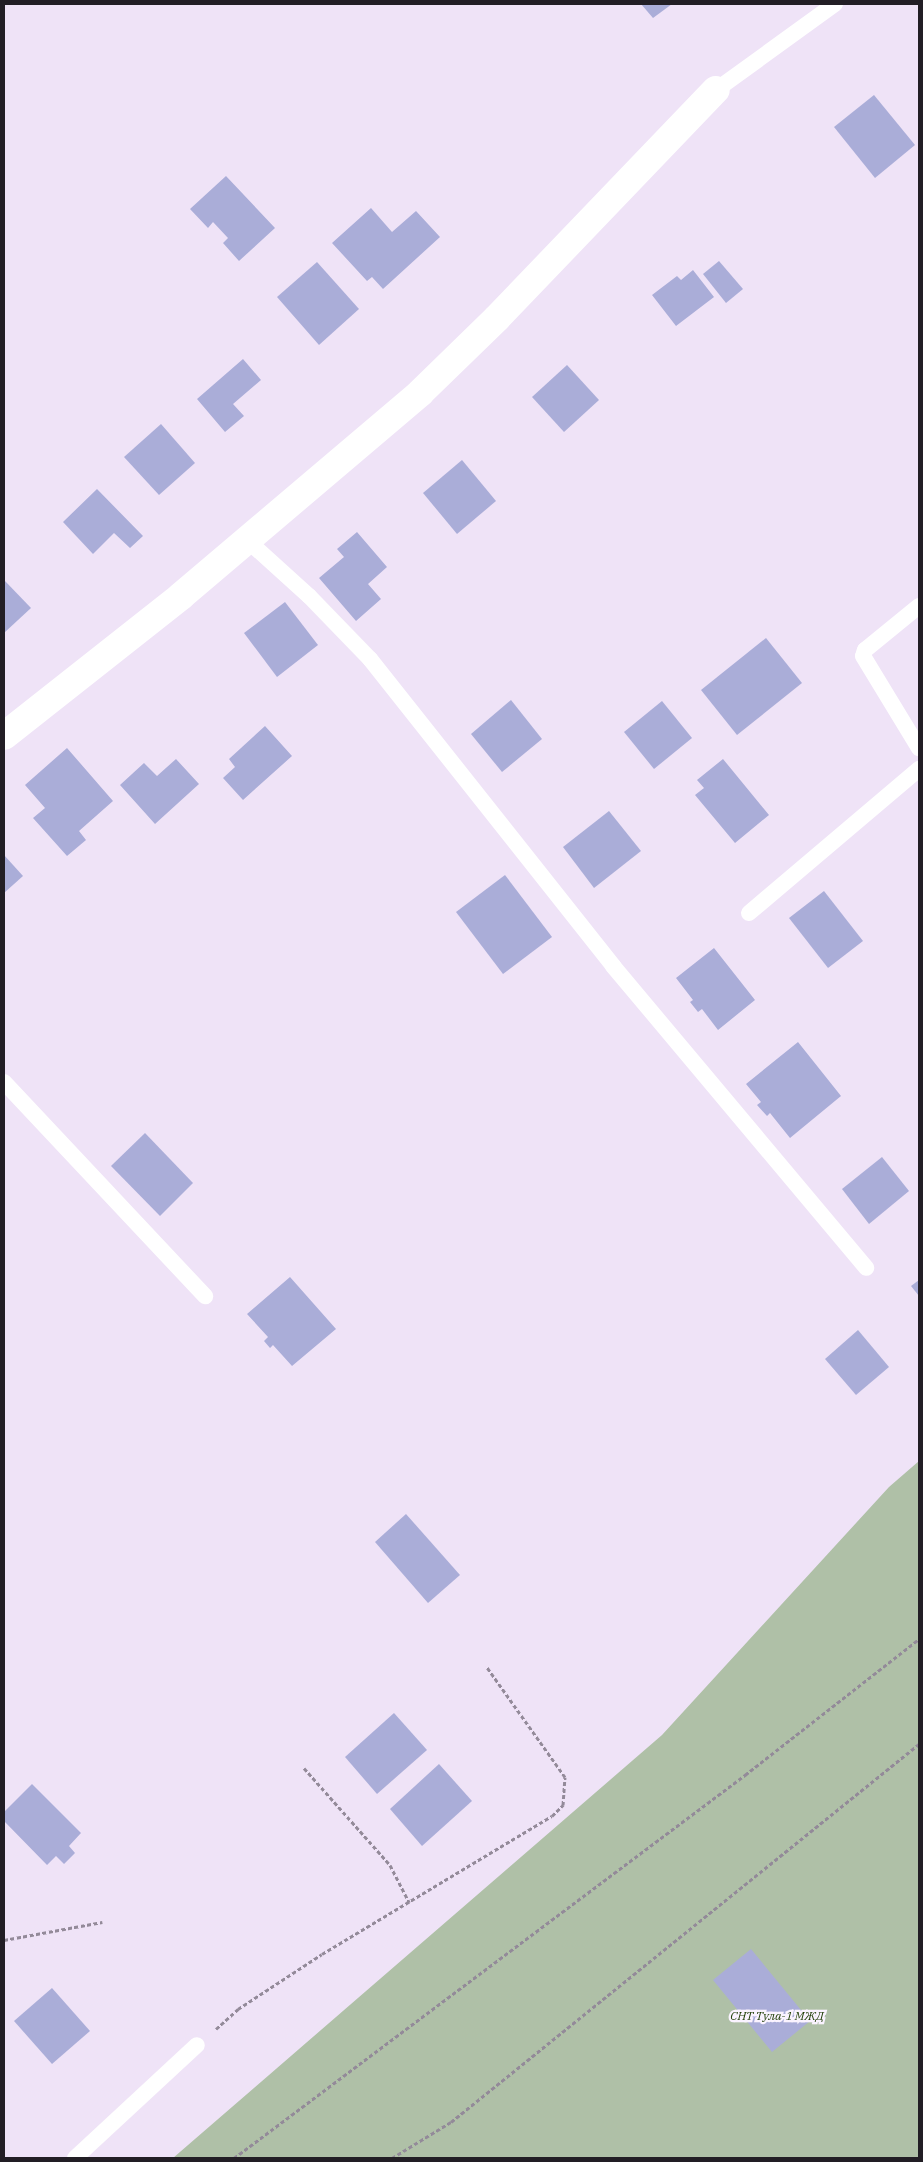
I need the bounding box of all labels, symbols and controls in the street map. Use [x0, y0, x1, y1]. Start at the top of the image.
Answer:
park label: СНТ Тула-1 МЖД [730, 2009, 824, 2023]

